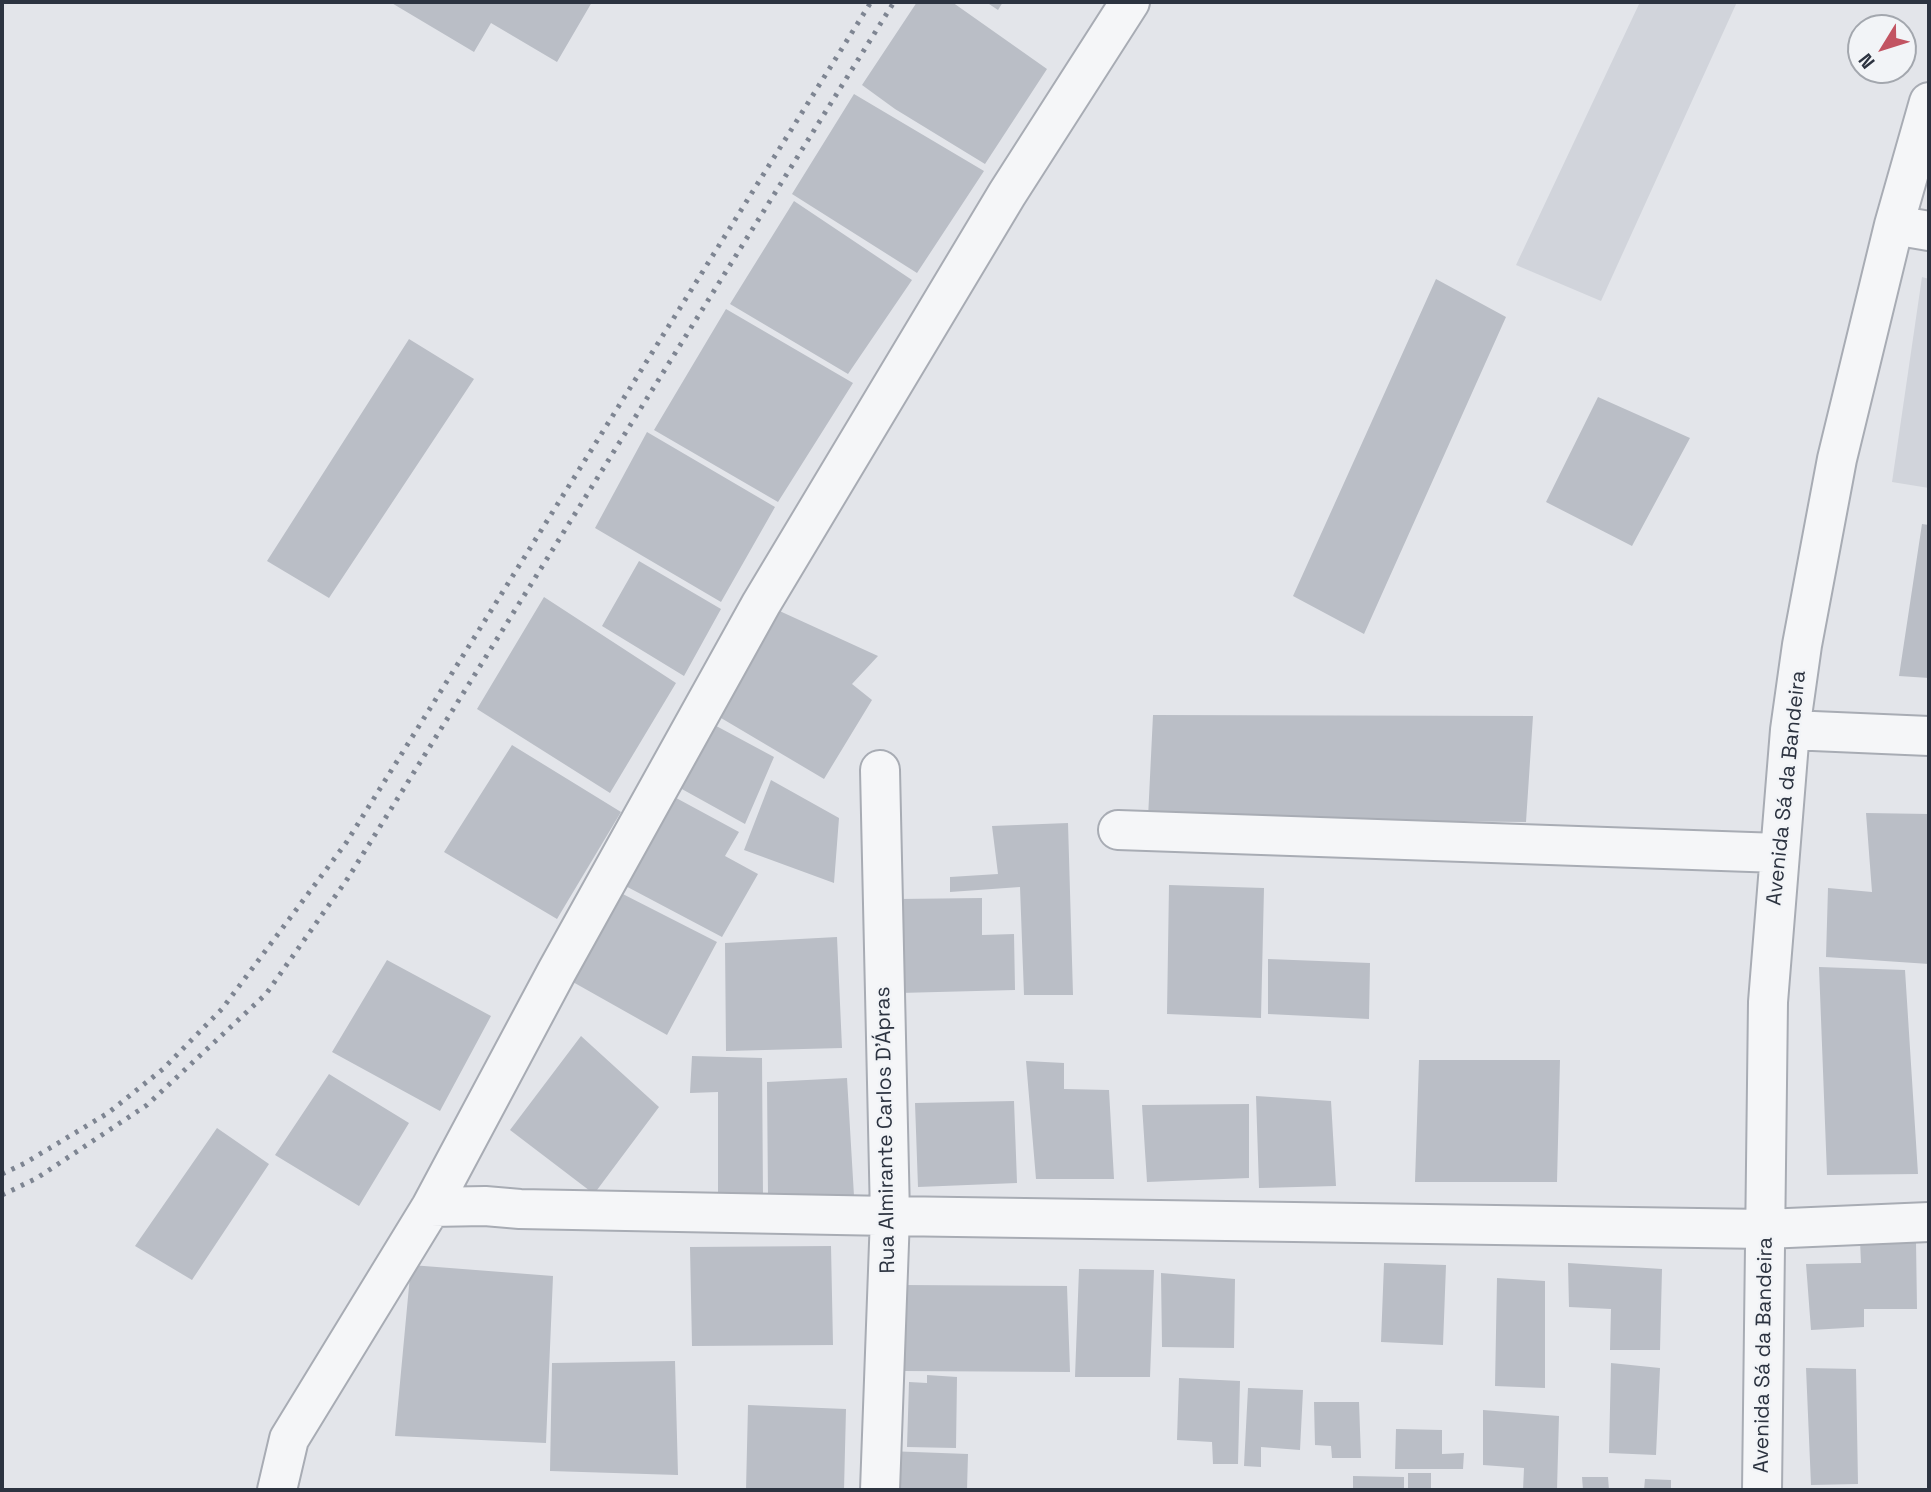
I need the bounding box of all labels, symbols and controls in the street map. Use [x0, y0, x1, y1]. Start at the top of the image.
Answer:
north arrow [1847, 14, 1917, 84]
text: N [1853, 48, 1880, 74]
street label: Avenida Sá da Bandeira [1762, 669, 1812, 907]
street label: Rua Almirante Carlos D’Ápras [871, 986, 901, 1274]
street label: Avenida Sá da Bandeira [1749, 1237, 1779, 1473]

